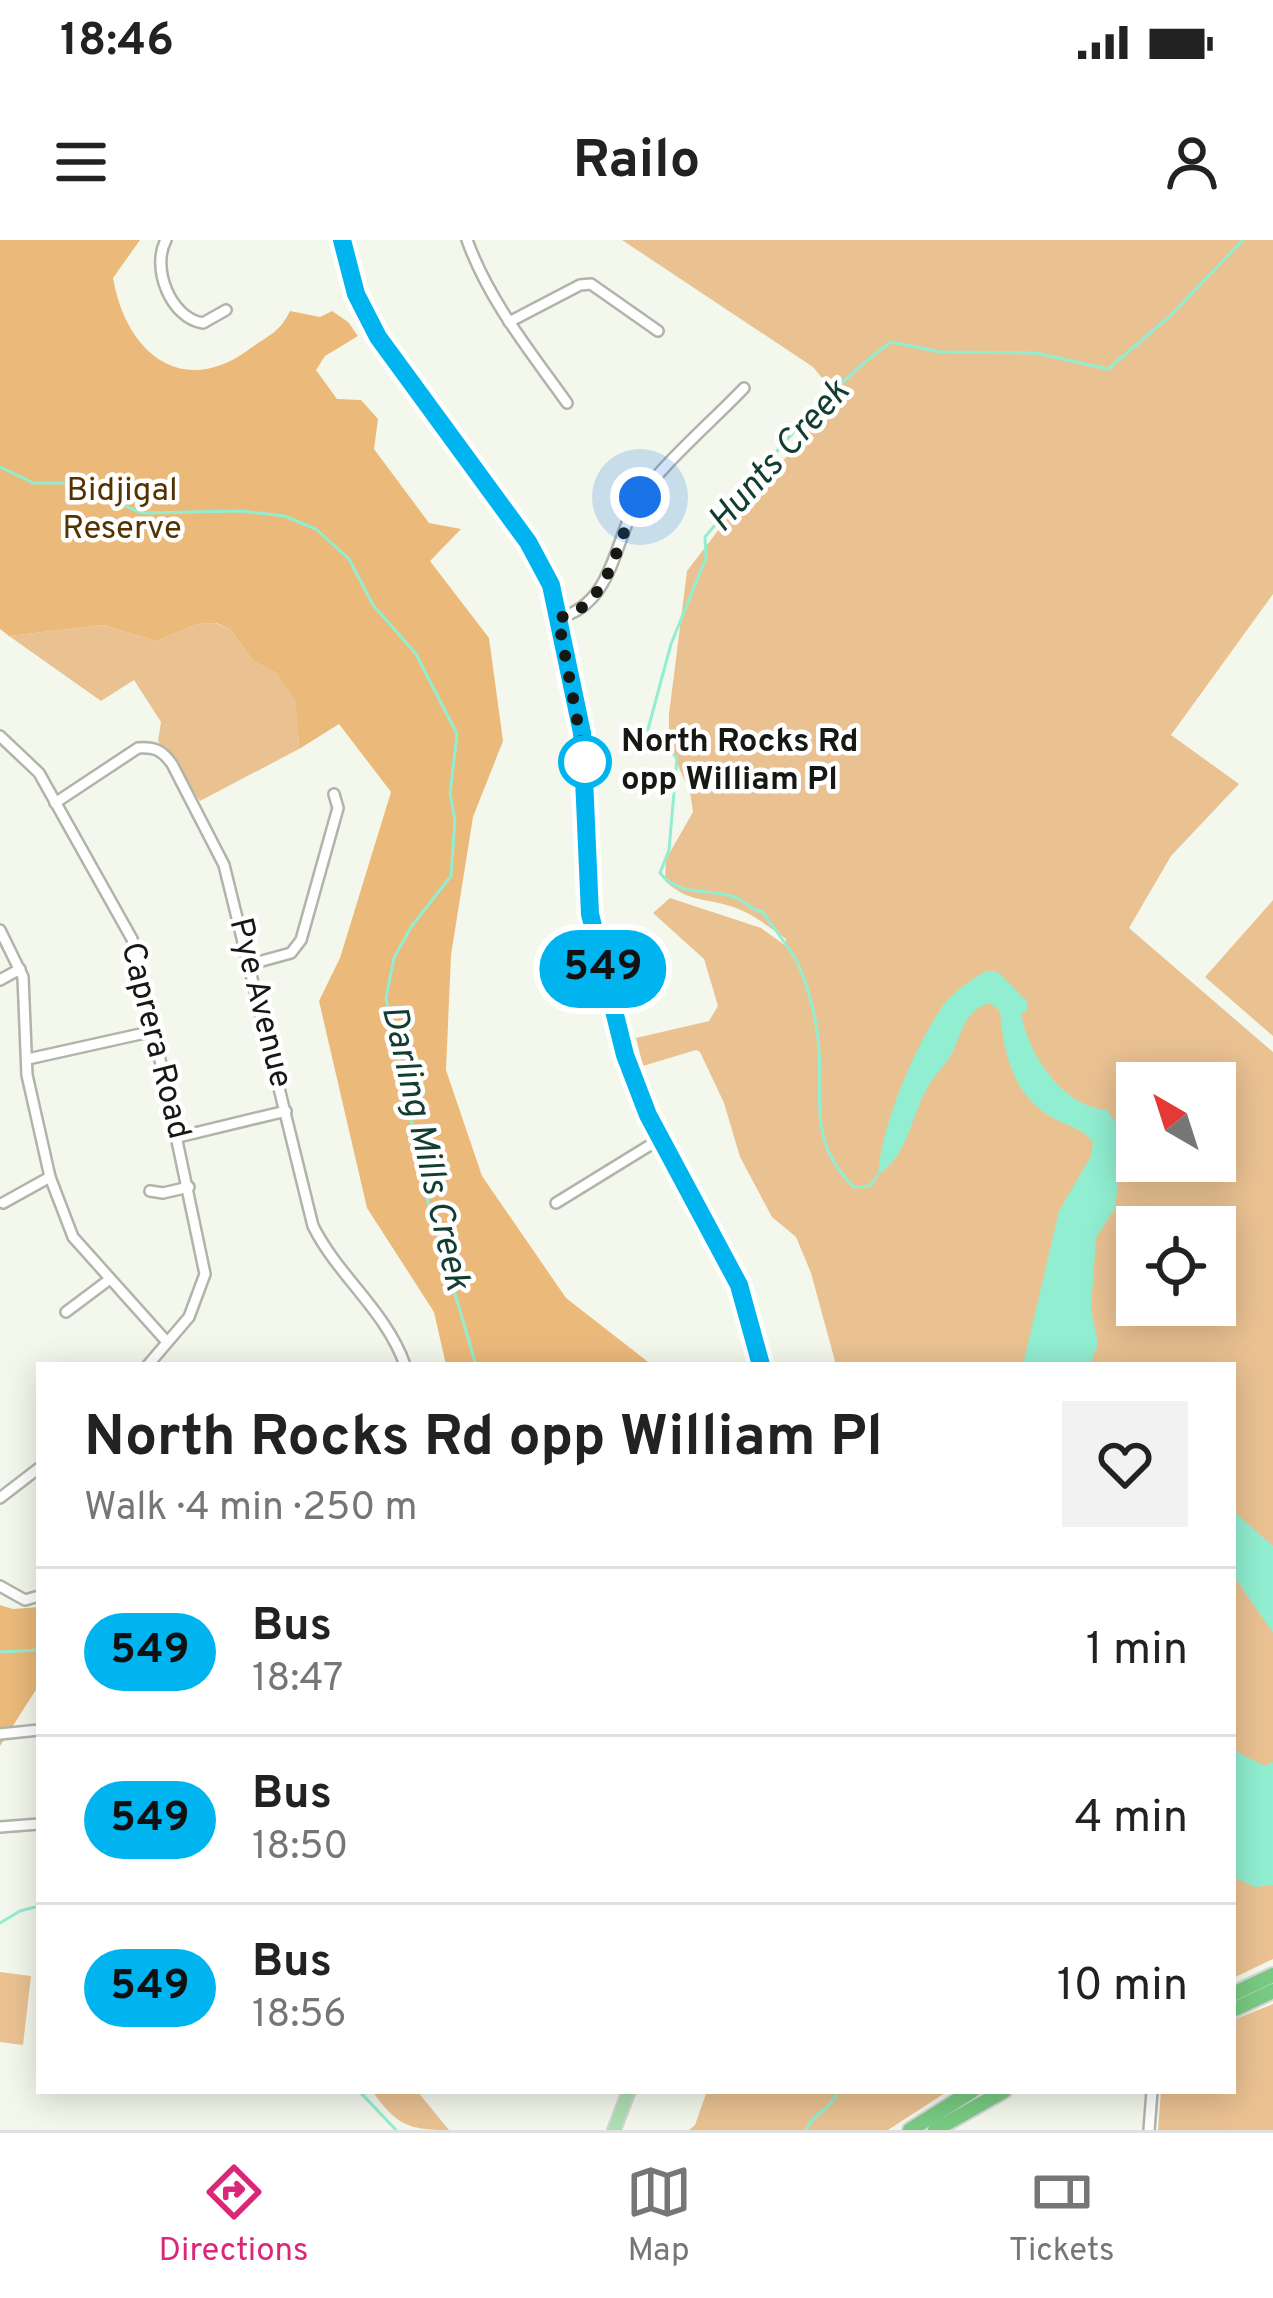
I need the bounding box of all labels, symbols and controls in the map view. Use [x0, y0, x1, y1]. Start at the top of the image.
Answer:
text: 18:46 [60, 14, 174, 71]
text: Railo [573, 128, 700, 197]
icon: menu [48, 129, 114, 195]
icon: person [1159, 129, 1225, 195]
water label: Hunts Creek [699, 370, 861, 543]
your location [610, 467, 670, 527]
park label: Bidjigal Reserve [62, 471, 182, 551]
place label: North Rocks Rd opp William Pl [621, 722, 859, 802]
marker: North Rocks Rd opp William Pl [560, 737, 610, 787]
street label: Pye Avenue [218, 914, 300, 1092]
line badge: 549 [534, 930, 672, 1008]
street label: Caprera Road [109, 938, 199, 1144]
text: 549 [563, 942, 643, 995]
water label: Darling Mills Creek [369, 1001, 479, 1296]
north arrow [1116, 1062, 1236, 1182]
map controls [1116, 1062, 1236, 1326]
button: locate [1116, 1206, 1236, 1326]
button: heart [1062, 1401, 1188, 1527]
text: North Rocks Rd opp William Pl [84, 1404, 883, 1476]
text: Walk · 4 min · 250 m [84, 1485, 417, 1534]
text: Bus [252, 1599, 332, 1656]
text: 1 min [1086, 1623, 1188, 1680]
text: 549 [110, 1625, 190, 1678]
text: 18:47 [252, 1656, 343, 1705]
text: Bus [252, 1767, 332, 1824]
text: 4 min [1075, 1791, 1188, 1848]
text: 549 [110, 1793, 190, 1846]
text: 18:50 [252, 1824, 348, 1873]
text: Bus [252, 1935, 332, 1992]
text: 10 min [1057, 1959, 1188, 2016]
text: 549 [110, 1961, 190, 2014]
text: 18:56 [252, 1992, 347, 2041]
tab: Directions [159, 2159, 308, 2273]
tab: Map [626, 2159, 692, 2273]
tab: Tickets [1009, 2159, 1114, 2273]

